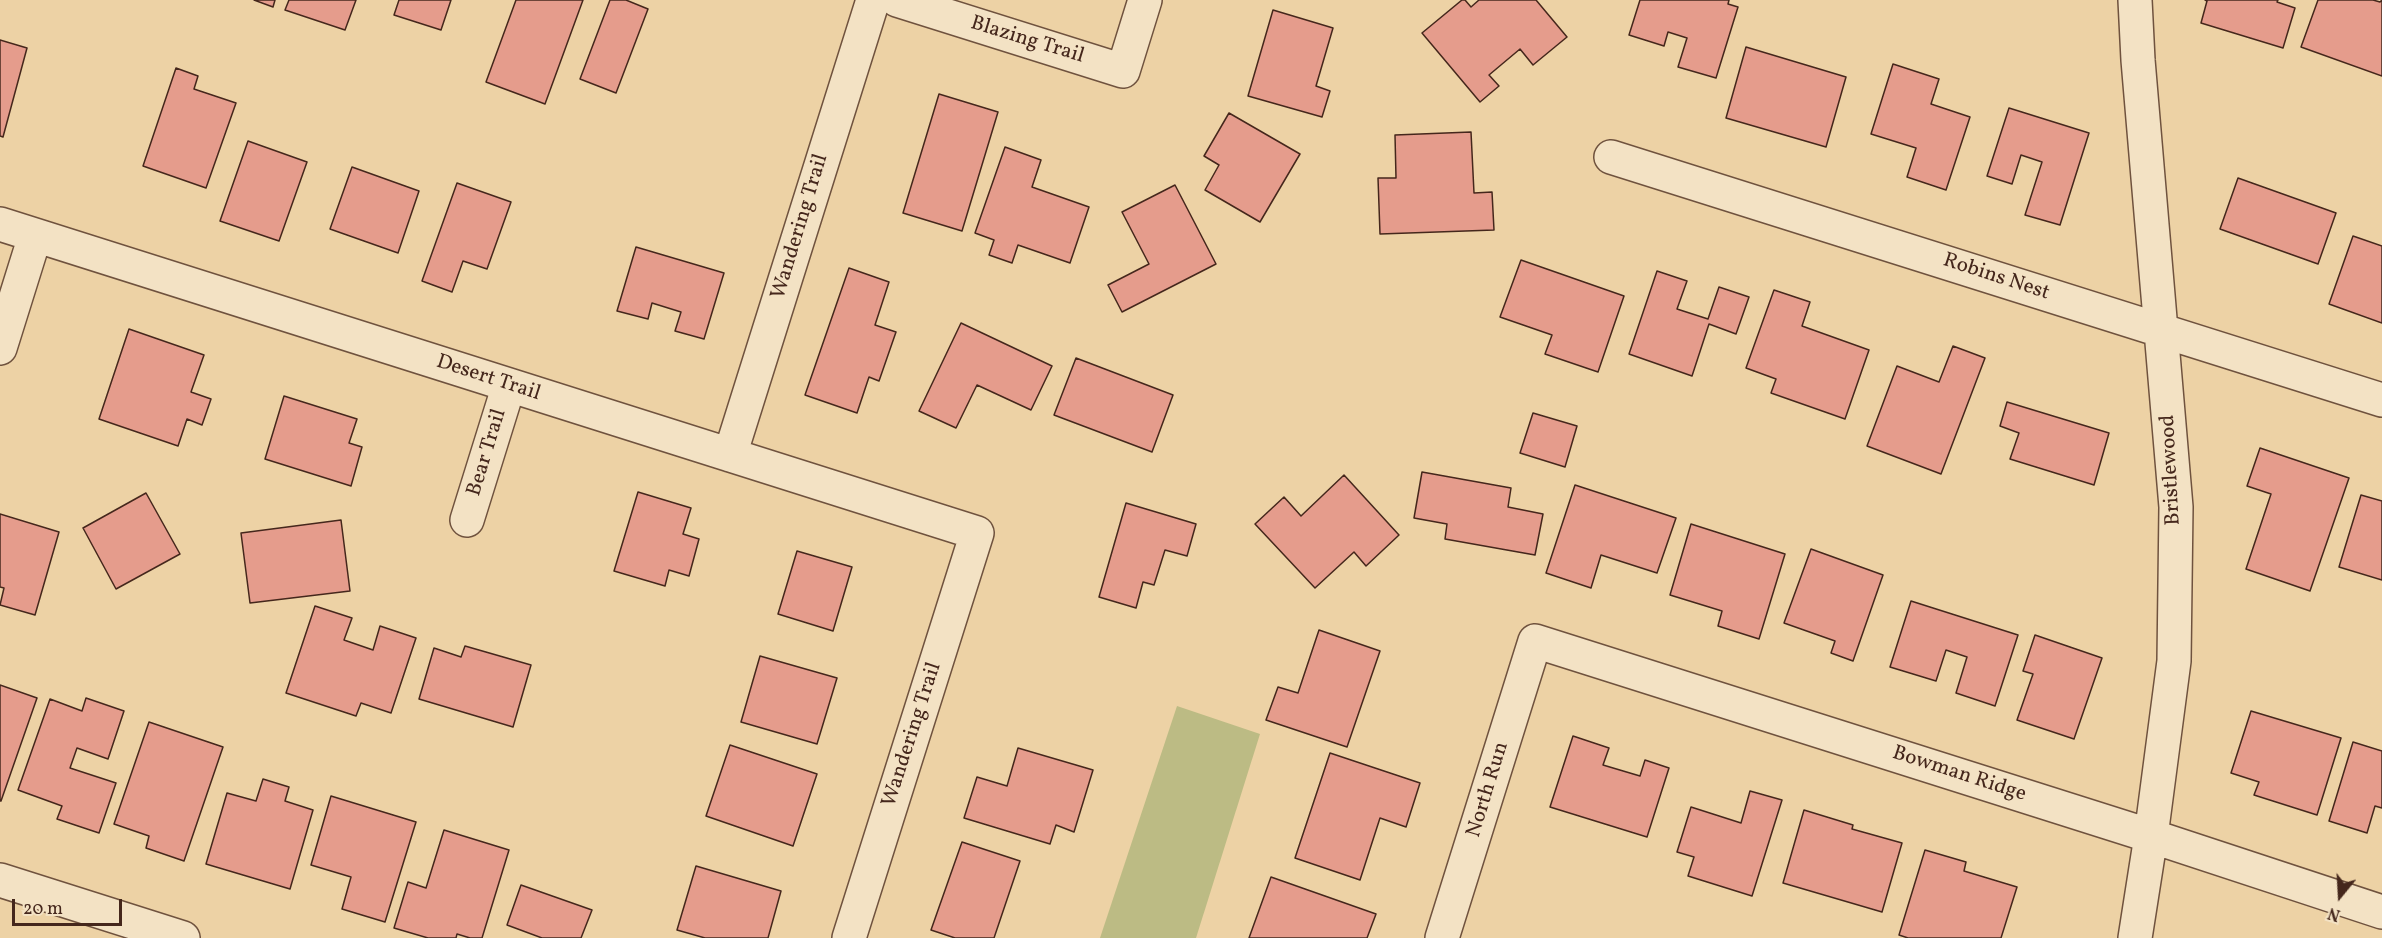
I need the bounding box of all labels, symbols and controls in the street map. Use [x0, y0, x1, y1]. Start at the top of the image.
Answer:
street label: Blazing Trail [967, 12, 1087, 70]
street label: Wandering Trail [767, 151, 835, 303]
street label: Robins Nest [1940, 249, 2052, 307]
street label: Desert Trail [433, 350, 543, 408]
street label: Bear Trail [463, 406, 513, 500]
street label: Bristlewood [2157, 414, 2187, 526]
street label: Wandering Trail [878, 660, 948, 810]
street label: North Run [1463, 739, 1515, 841]
street label: Bowman Ridge [1889, 741, 2029, 809]
north arrow [2310, 866, 2370, 926]
scale bar [15, 887, 124, 925]
text: 20 m [23, 897, 63, 922]
text: N [2326, 901, 2343, 925]

